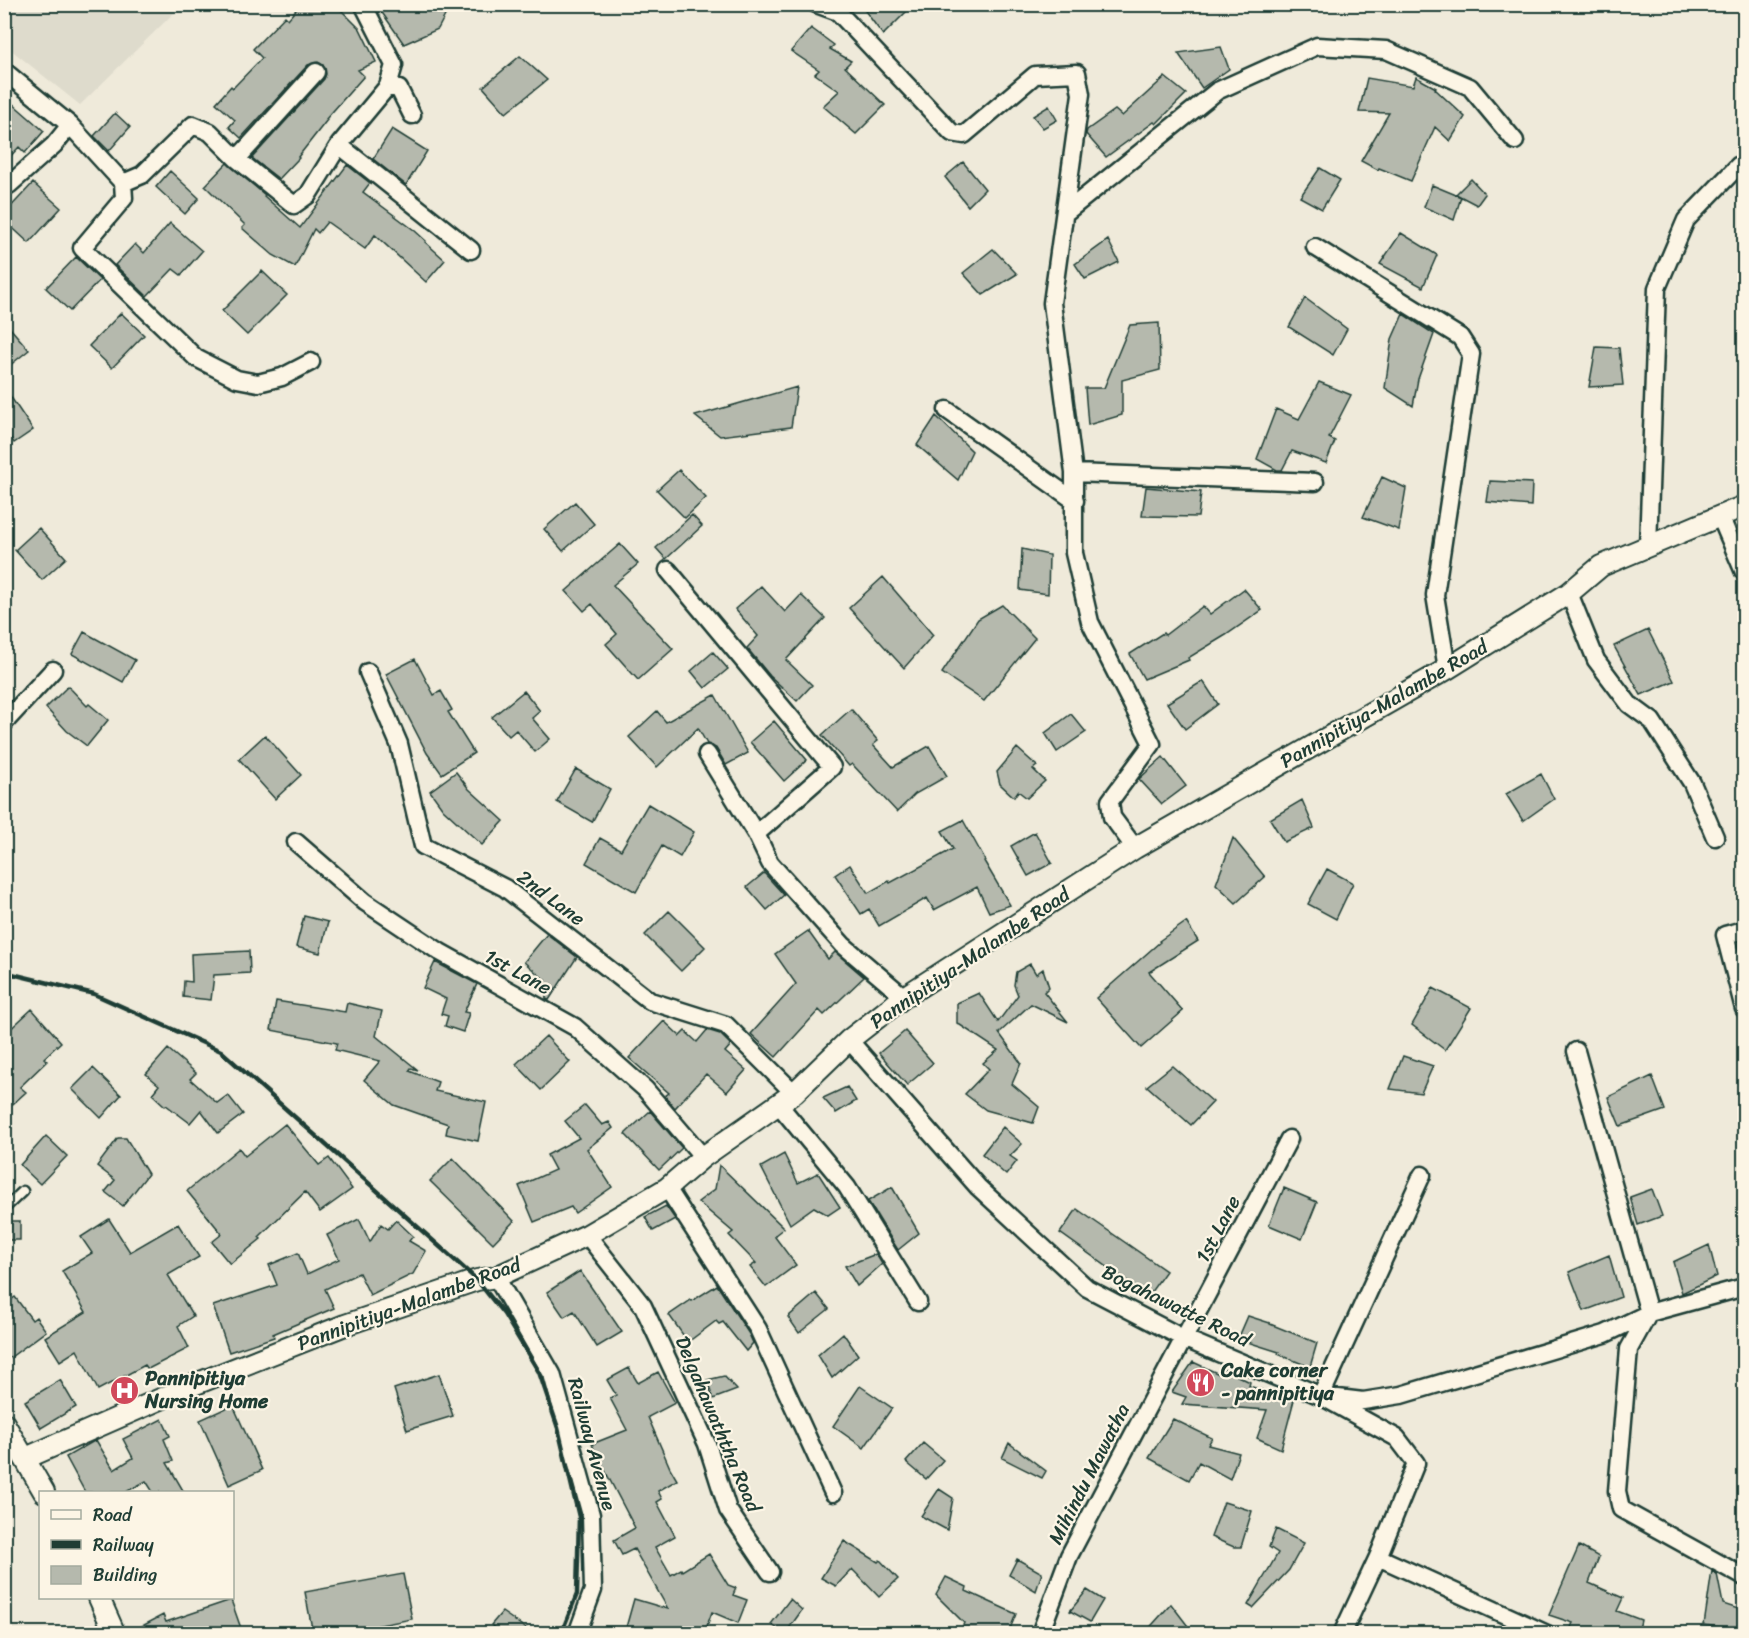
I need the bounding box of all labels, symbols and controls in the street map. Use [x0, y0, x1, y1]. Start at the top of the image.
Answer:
street label: Pannipitiya-Malambe Road [1273, 629, 1496, 778]
street label: 2nd Lane [509, 860, 593, 936]
street label: Pannipitiya-Malambe Road [863, 877, 1079, 1038]
street label: 1st Lane [478, 939, 558, 1005]
street label: 1st Lane [1186, 1189, 1250, 1269]
street label: Pannipitiya-Malambe Road [292, 1247, 527, 1361]
street label: Bogahawatte Road [1096, 1255, 1258, 1358]
street label: Delgahawaththa Road [665, 1330, 772, 1519]
place label: Cake corner - pannipitiya [1220, 1353, 1335, 1411]
place label: Pannipitiya Nursing Home [144, 1361, 269, 1419]
restaurant icon: Cake corner - pannipitiya [1184, 1366, 1216, 1398]
hospital icon: Pannipitiya Nursing Home [108, 1374, 140, 1406]
street label: Railway Avenue [557, 1374, 627, 1515]
street label: Mihindu Mawatha [1038, 1397, 1140, 1551]
legend [39, 1491, 234, 1599]
text: Road [93, 1499, 133, 1531]
text: Railway [93, 1529, 155, 1561]
text: Building [93, 1559, 157, 1591]

